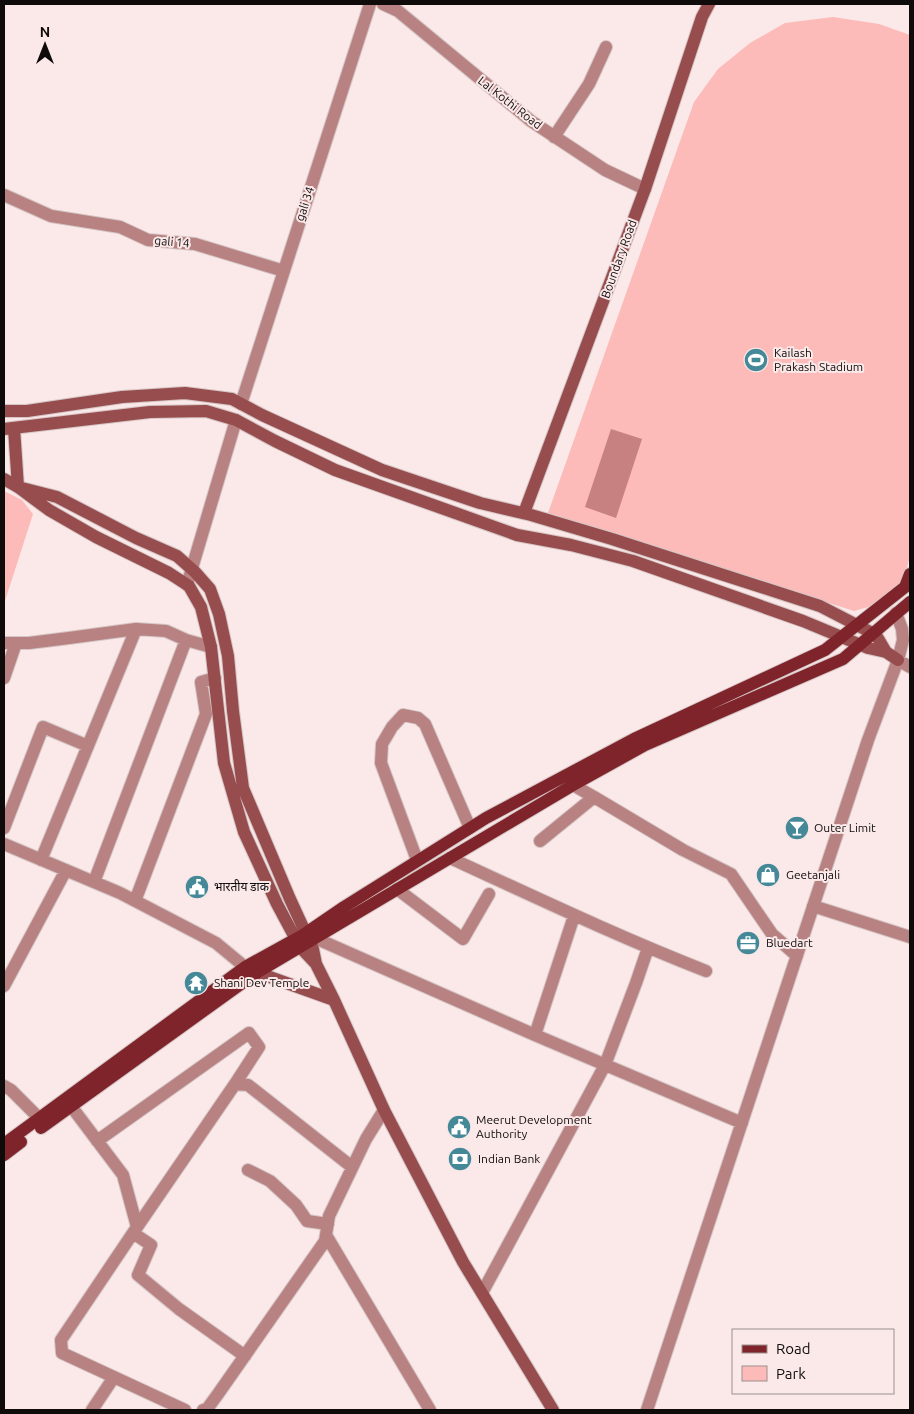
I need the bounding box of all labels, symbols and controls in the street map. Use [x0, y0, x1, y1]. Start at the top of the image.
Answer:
north arrow [20, 20, 70, 70]
text: N [40, 24, 50, 40]
street label: Lal Kothi Road [476, 74, 545, 132]
street label: gali 34 [293, 185, 316, 223]
street label: Boundary Road [598, 218, 639, 300]
street label: gali 14 [154, 233, 190, 250]
place label: Kailash Prakash Stadium [774, 346, 863, 373]
sports icon: Kailash Prakash Stadium [743, 347, 769, 373]
bar icon: Outer Limit [784, 815, 810, 841]
place label: Outer Limit [814, 821, 876, 834]
shop icon: Geetanjali [755, 862, 781, 888]
place label: Geetanjali [786, 868, 840, 881]
public building icon: भारतीय डाक [184, 874, 210, 900]
place label: भारतीय डाक [214, 879, 270, 893]
office icon: Bluedart [735, 930, 761, 956]
place label: Bluedart [766, 936, 813, 949]
temple icon: Shani Dev Temple [183, 970, 209, 996]
place label: Shani Dev Temple [214, 976, 309, 989]
place label: Meerut Development Authority [476, 1113, 592, 1140]
public building icon: Meerut Development Authority [446, 1114, 472, 1140]
bank icon: Indian Bank [447, 1146, 473, 1172]
place label: Indian Bank [478, 1152, 540, 1165]
legend [732, 1329, 894, 1394]
text: Road [776, 1340, 811, 1357]
text: Park [776, 1365, 806, 1382]

